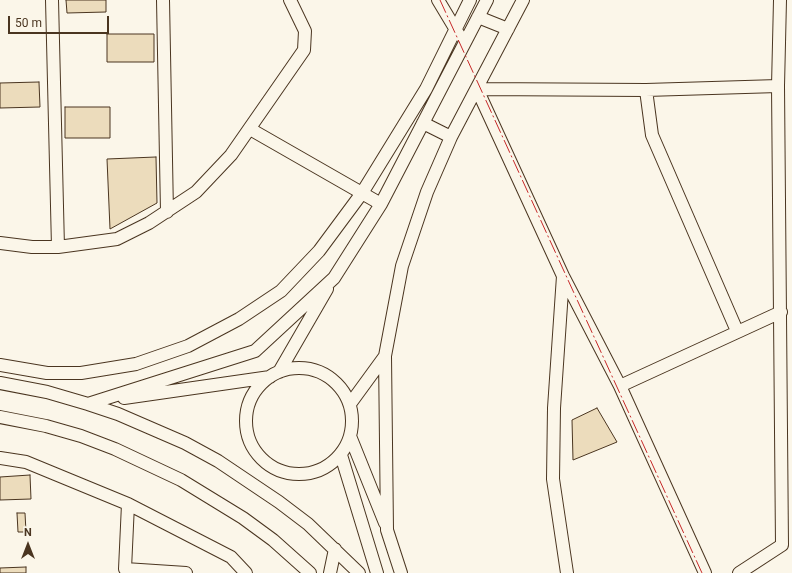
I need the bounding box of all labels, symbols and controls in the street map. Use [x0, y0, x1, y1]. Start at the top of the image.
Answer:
scale bar [10, 8, 111, 34]
text: 50 m [15, 16, 42, 30]
north arrow [8, 525, 48, 565]
text: N [24, 526, 32, 539]

